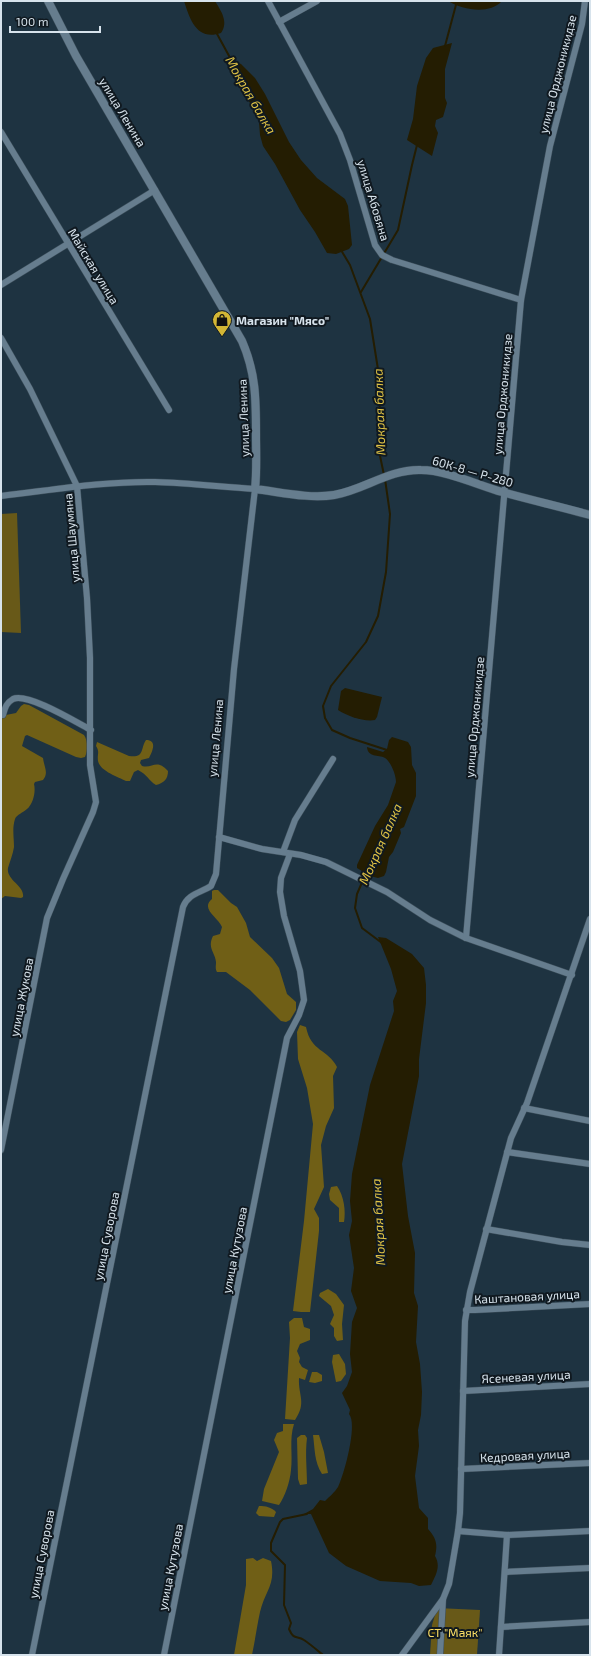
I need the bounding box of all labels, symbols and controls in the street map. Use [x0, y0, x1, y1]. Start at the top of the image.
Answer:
scale bar [10, 8, 100, 34]
street label: улица Орджоникидзе [536, 13, 579, 135]
text: 100 m [16, 14, 48, 28]
water label: Мокрая балка [222, 53, 280, 137]
street label: улица Ленина [96, 75, 149, 150]
street label: улица Абовяна [354, 158, 393, 243]
street label: Майская улица [65, 226, 122, 307]
shop icon: Магазин "Мясо" [211, 309, 233, 337]
place label: Магазин "Мясо" [236, 313, 329, 327]
street label: улица Орджоникидзе [490, 333, 515, 455]
water label: Мокрая балка [369, 368, 389, 456]
street label: улица Ленина [235, 379, 252, 457]
street label: 60К-8 — Р-280 [431, 453, 515, 489]
street label: улица Шаумяна [60, 493, 83, 583]
street label: улица Орджоникидзе [462, 656, 487, 778]
street label: улица Ленина [205, 698, 226, 778]
water label: Мокрая балка [355, 801, 405, 887]
street label: улица Жукова [7, 956, 36, 1038]
water label: Мокрая балка [368, 1178, 388, 1266]
street label: улица Суворова [91, 1191, 122, 1282]
street label: улица Кутузова [219, 1206, 250, 1295]
street label: Каштановая улица [474, 1286, 580, 1307]
street label: Ясеневая улица [481, 1367, 571, 1386]
street label: Кедровая улица [480, 1446, 571, 1465]
street label: улица Суворова [26, 1509, 57, 1600]
street label: улица Кутузова [155, 1523, 186, 1612]
park label: СТ "Маяк" [428, 1625, 482, 1639]

